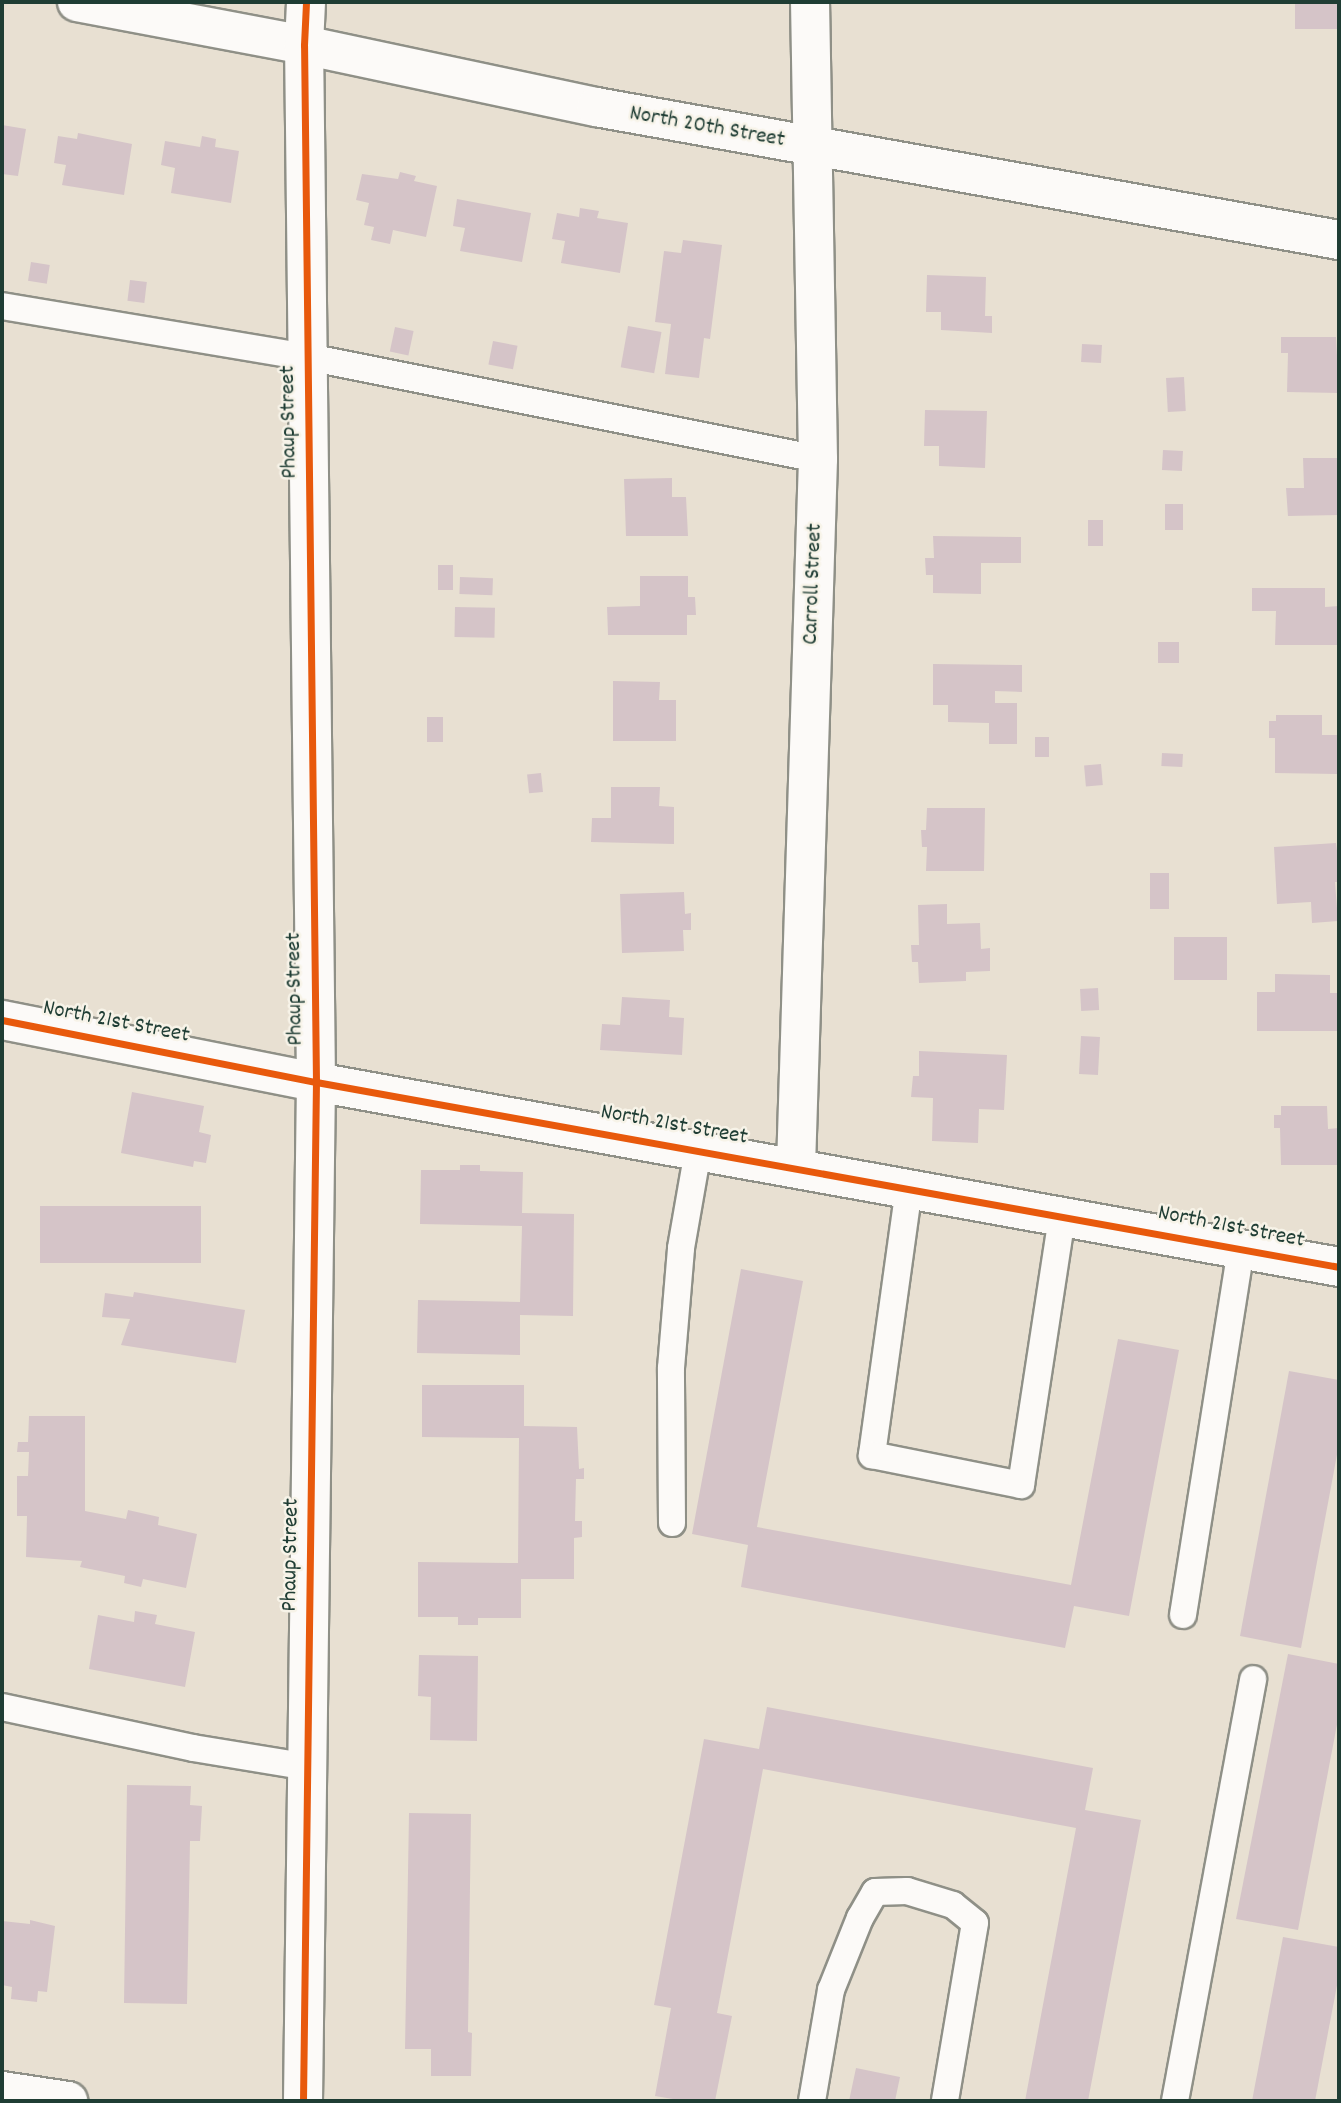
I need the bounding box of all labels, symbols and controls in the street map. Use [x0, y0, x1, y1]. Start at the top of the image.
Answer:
street label: North 20th Street [627, 101, 787, 155]
street label: Phaup Street [275, 365, 305, 479]
street label: Carroll Street [798, 523, 830, 645]
street label: Phaup Street [281, 932, 311, 1046]
street label: North 21st Street [40, 995, 192, 1051]
street label: North 21st Street [598, 1099, 750, 1153]
street label: North 21st Street [1155, 1200, 1307, 1256]
street label: Phaup Street [277, 1498, 307, 1612]

